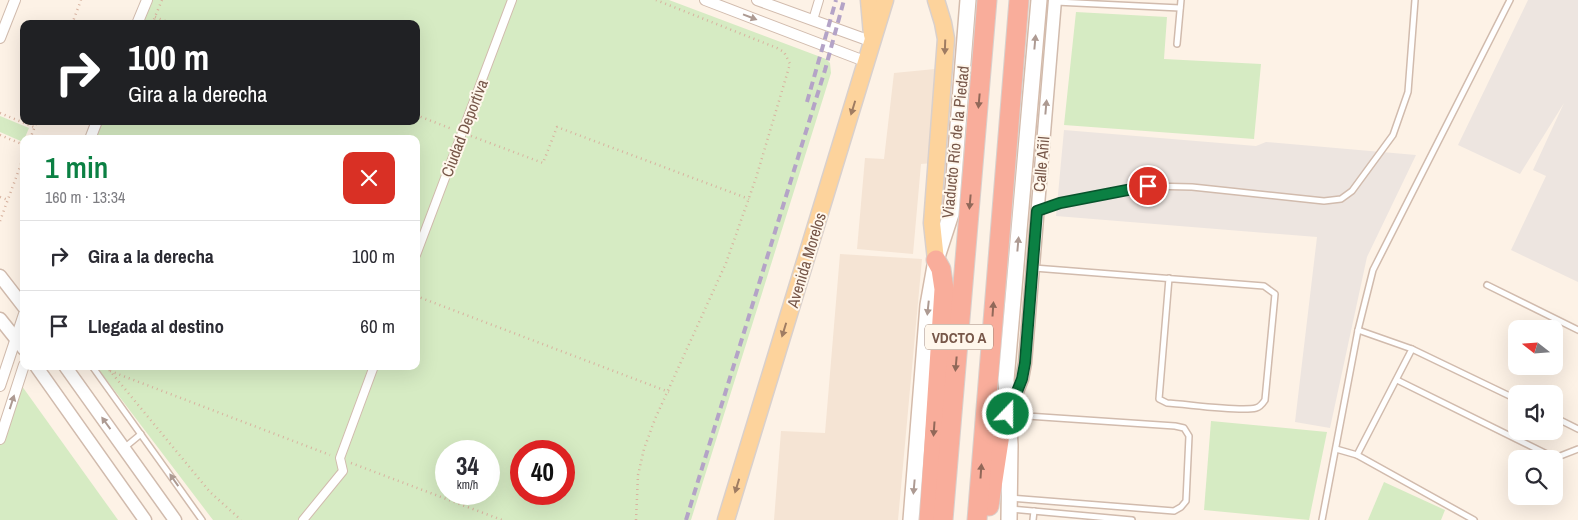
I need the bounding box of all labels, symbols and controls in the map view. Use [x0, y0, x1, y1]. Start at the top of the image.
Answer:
one-way arrow [743, 14, 758, 21]
text: 100 m [128, 34, 209, 81]
one-way arrow [1031, 34, 1039, 50]
icon: right [45, 40, 110, 105]
one-way arrow [941, 40, 949, 56]
street label: Viaducto Río de la Piedad [936, 65, 974, 219]
street label: Ciudad Deportiva [435, 75, 493, 180]
text: Gira a la derecha [128, 79, 267, 109]
one-way arrow [974, 93, 982, 109]
one-way arrow [1043, 99, 1051, 115]
one-way arrow [848, 101, 856, 116]
street label: Calle Añil [1028, 135, 1054, 193]
text: 1 min [45, 147, 108, 187]
button: close [343, 152, 395, 204]
pin [1127, 165, 1169, 207]
icon: arrive [1134, 172, 1162, 200]
text: 160 m · 13:34 [45, 186, 125, 208]
one-way arrow [966, 194, 974, 210]
street label: Avenida Morelos [781, 210, 831, 311]
one-way arrow [1014, 236, 1022, 252]
icon: right [45, 242, 73, 270]
text: Gira a la derecha [88, 243, 214, 269]
text: 100 m [352, 243, 395, 269]
one-way arrow [924, 300, 932, 316]
one-way arrow [990, 301, 998, 317]
icon: arrive [45, 312, 73, 340]
text: Llegada al destino [88, 313, 224, 339]
text: 60 m [360, 313, 395, 339]
north arrow [1508, 320, 1562, 375]
map controls [1508, 320, 1563, 505]
one-way arrow [780, 323, 788, 338]
road number: VDCTO A [925, 324, 993, 350]
one-way arrow [952, 356, 960, 372]
button: sound [1508, 385, 1563, 440]
position arrow [981, 387, 1033, 439]
one-way arrow [8, 394, 16, 409]
one-way arrow [101, 416, 111, 430]
one-way arrow [929, 421, 937, 437]
speed limit sign: 40 [510, 440, 575, 505]
text: 34 [456, 449, 479, 483]
button: search [1508, 450, 1563, 505]
one-way arrow [977, 463, 985, 479]
one-way arrow [169, 473, 179, 487]
text: km/h [457, 477, 478, 493]
one-way arrow [732, 478, 740, 493]
one-way arrow [909, 479, 917, 495]

